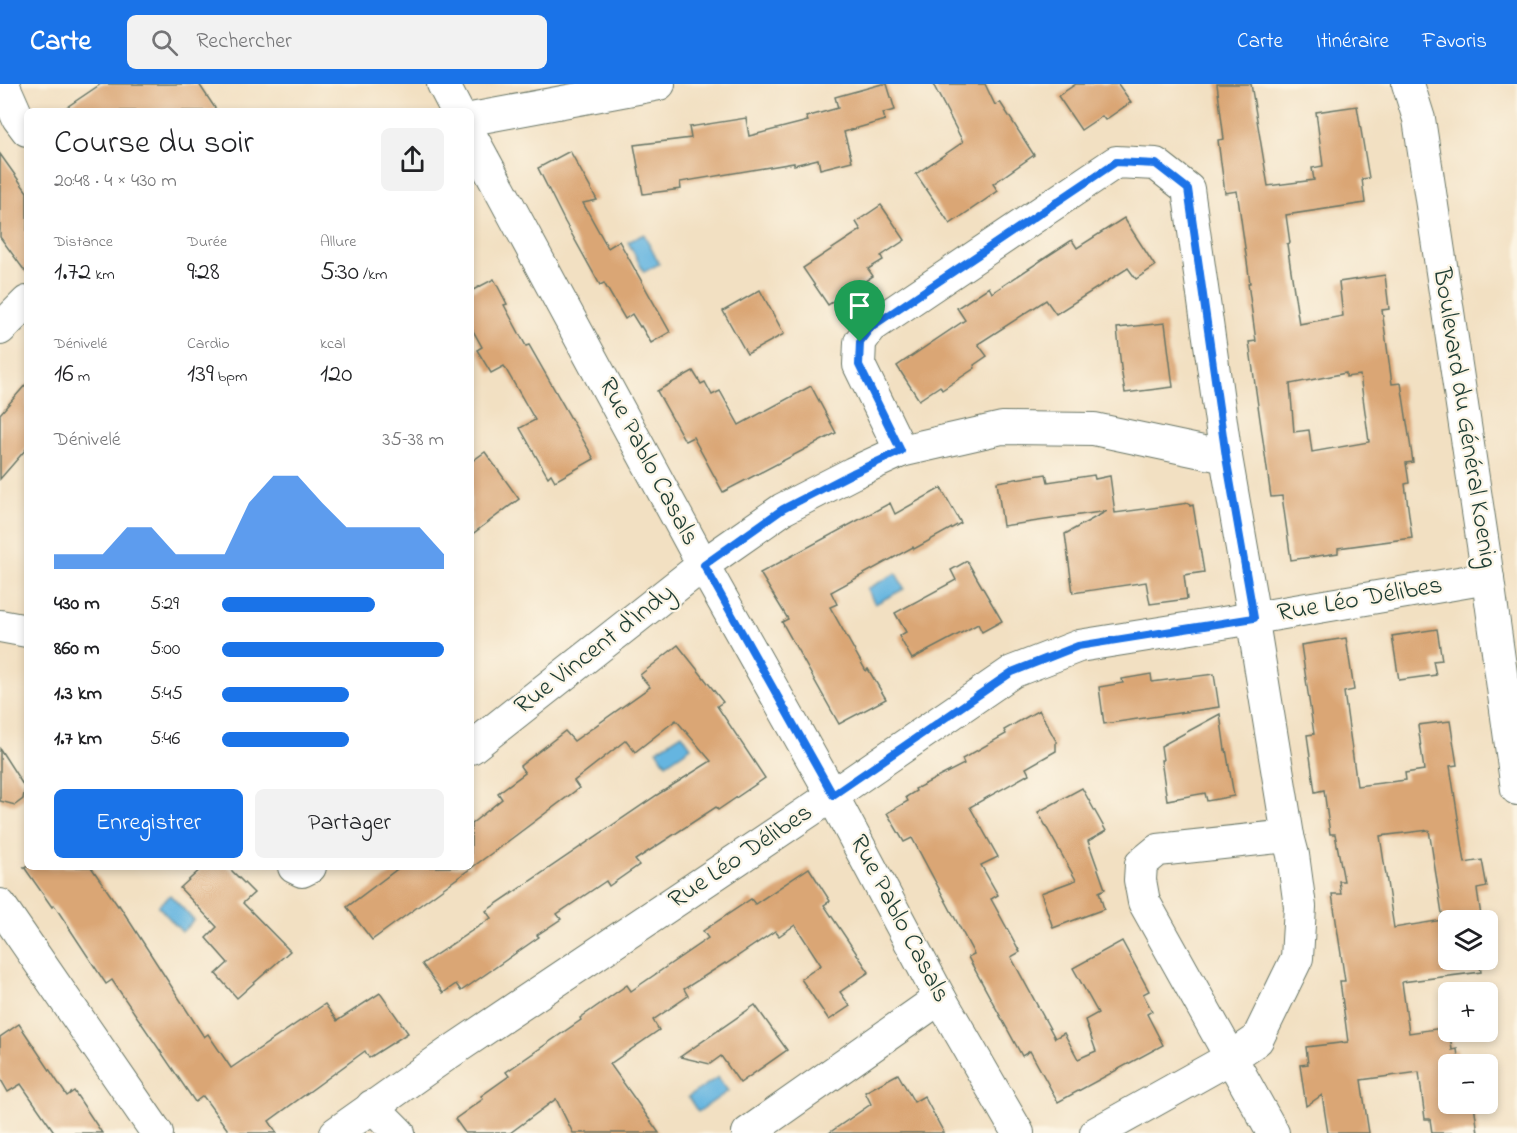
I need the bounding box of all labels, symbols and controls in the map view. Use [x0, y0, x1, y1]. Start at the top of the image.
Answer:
search box [127, 15, 547, 69]
text: Carte [30, 22, 91, 63]
icon: search [148, 26, 181, 59]
text: Rechercher [196, 26, 292, 58]
text: Carte [1237, 27, 1283, 57]
text: Itinéraire [1316, 27, 1389, 57]
text: Favoris [1422, 27, 1487, 57]
text: Course du soir [54, 120, 254, 168]
button: share [381, 128, 444, 191]
text: 20:48 · 4 × 430 m [54, 167, 177, 196]
text: Distance [54, 230, 113, 254]
text: Durée [187, 230, 227, 254]
text: Allure [320, 230, 356, 254]
text: 1.72 [54, 254, 91, 292]
text: 9:28 [187, 254, 220, 292]
text: 5:30 [320, 254, 359, 292]
text: km [91, 263, 115, 287]
text: /km [359, 263, 387, 287]
street label: Boulevard du Général Koenig [1421, 264, 1506, 571]
pin [834, 280, 885, 342]
icon: arrive [843, 289, 876, 322]
text: Dénivelé [54, 332, 107, 356]
text: Cardio [187, 332, 230, 356]
text: kcal [320, 332, 345, 356]
text: 16 [54, 356, 74, 394]
text: 139 [187, 356, 214, 394]
text: 120 [320, 356, 352, 394]
text: m [74, 365, 90, 389]
text: bpm [214, 365, 247, 389]
street label: Rue Pablo Casals [588, 371, 708, 553]
text: Dénivelé [54, 426, 121, 455]
text: 35–38 m [382, 426, 444, 455]
street label: Rue Léo Délibes [1274, 567, 1446, 633]
street label: Rue Vincent d'Indy [507, 575, 683, 725]
text: 430 m [54, 590, 100, 619]
text: 5:29 [150, 590, 179, 619]
text: 860 m [54, 635, 99, 664]
text: 5:00 [150, 635, 180, 664]
text: 1.3 km [54, 680, 102, 709]
text: 5:45 [150, 680, 183, 709]
text: 1.7 km [54, 725, 102, 754]
text: 5:46 [150, 725, 180, 754]
button: Enregistrer [54, 789, 243, 858]
button: Partager [255, 789, 444, 858]
street label: Rue Léo Délibes [661, 795, 821, 919]
street label: Rue Pablo Casals [839, 828, 959, 1010]
map controls [1438, 910, 1498, 1114]
button: layers [1438, 910, 1498, 970]
button: + [1438, 982, 1498, 1042]
button: − [1438, 1054, 1498, 1114]

